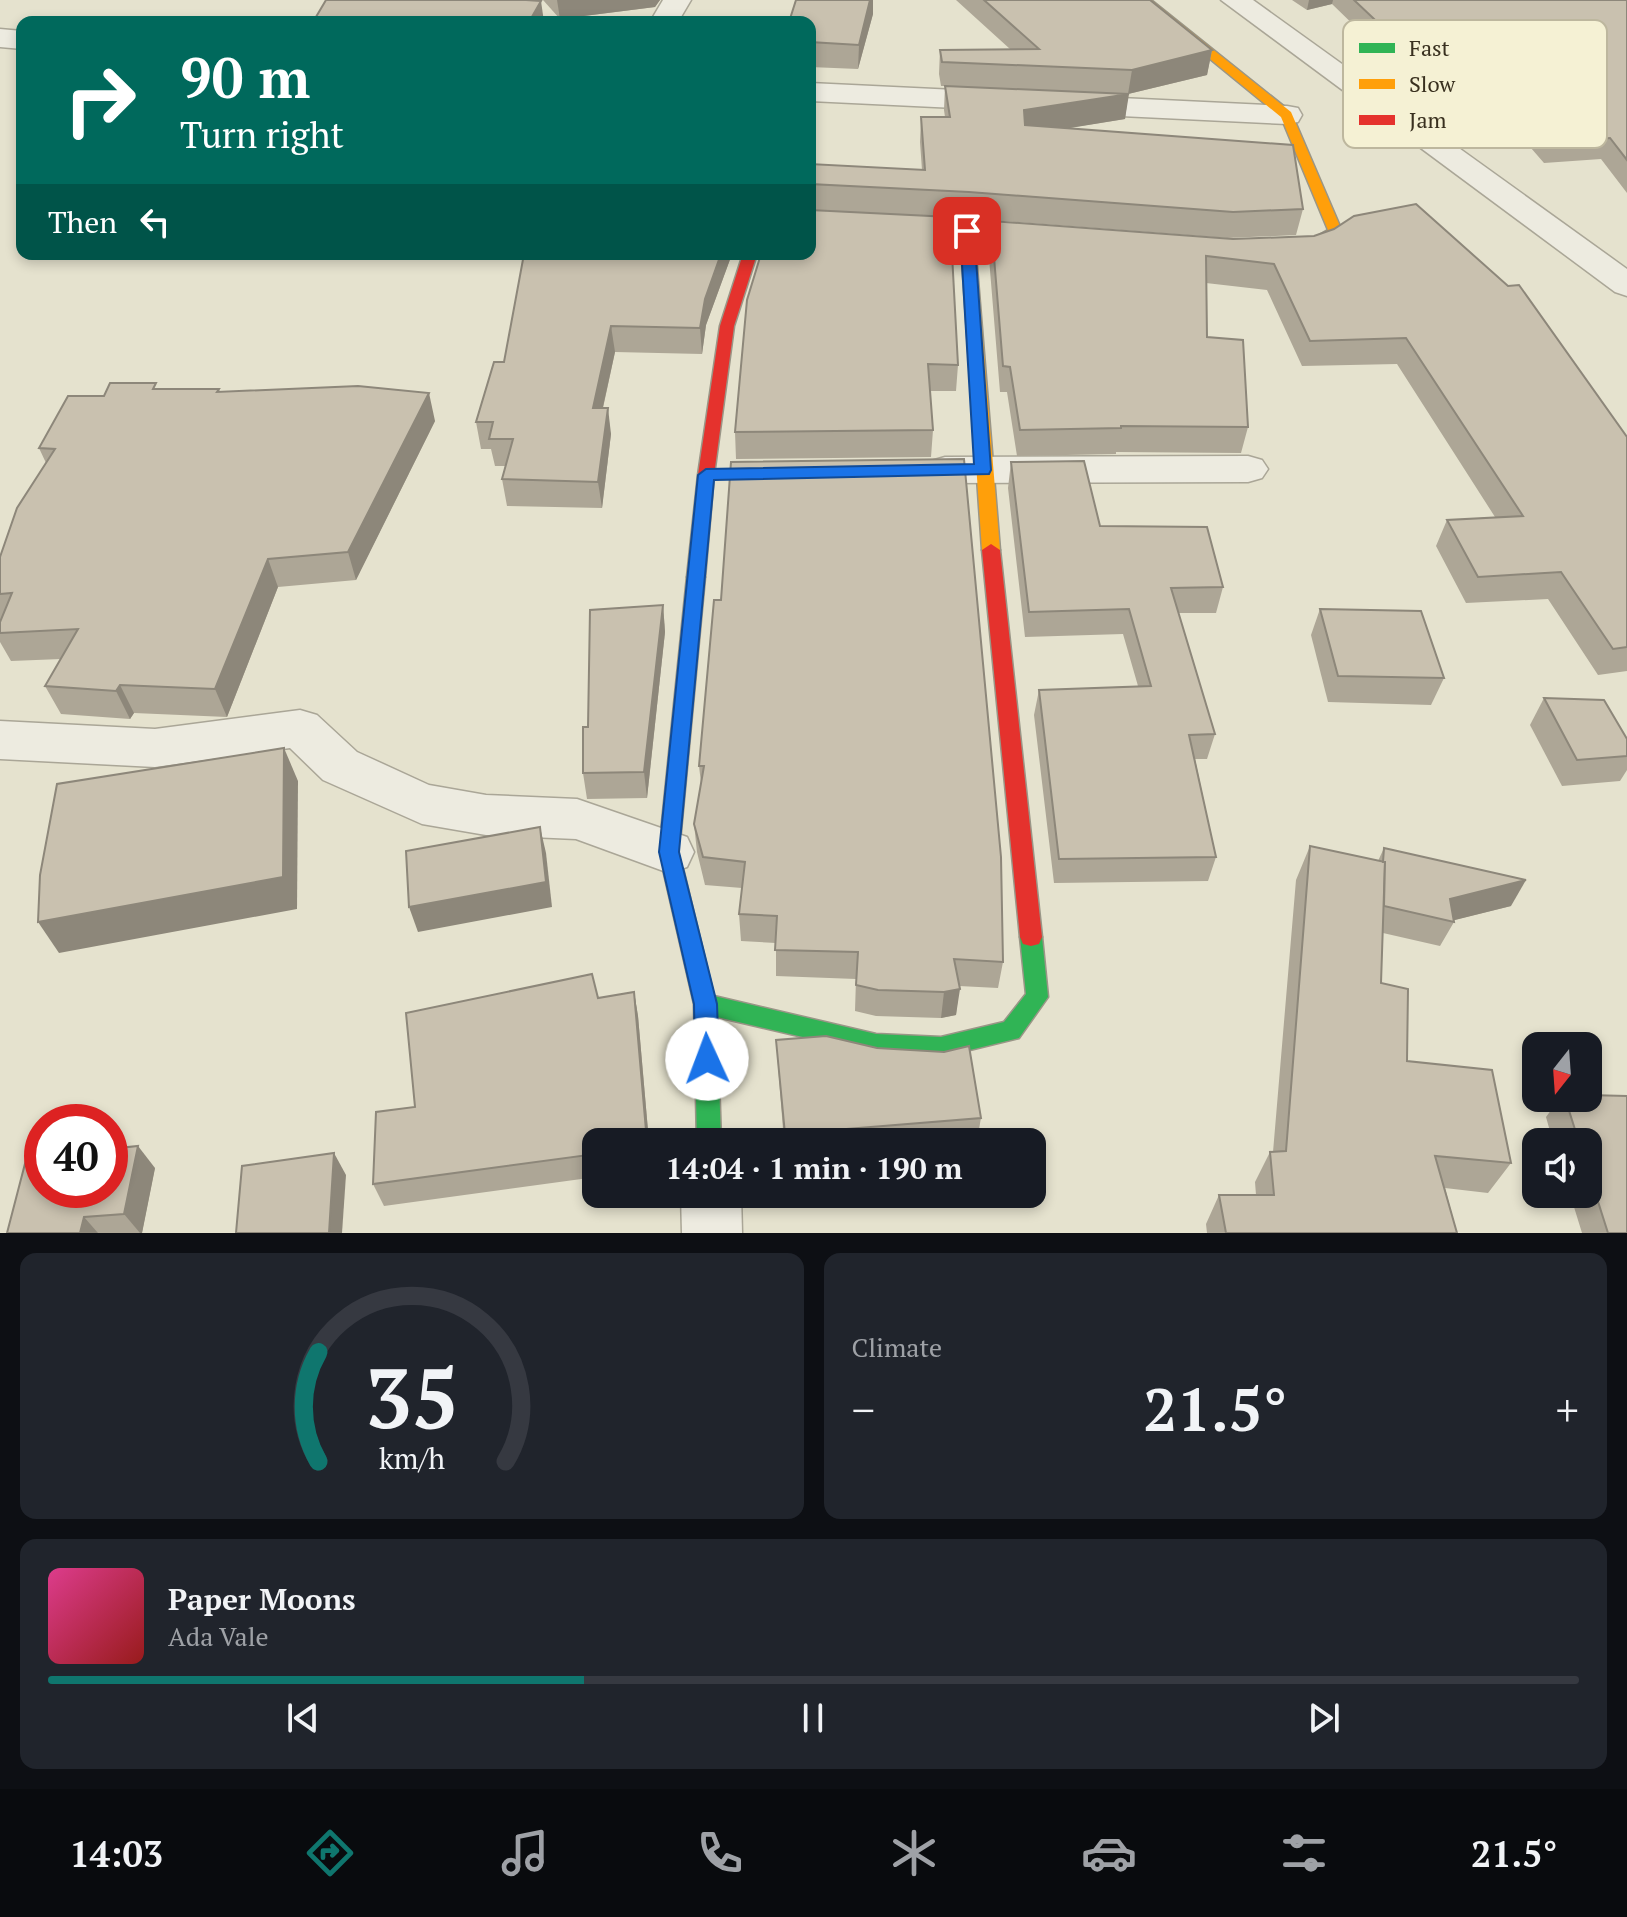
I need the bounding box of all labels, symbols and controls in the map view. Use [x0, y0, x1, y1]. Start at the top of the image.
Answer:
legend [1343, 20, 1607, 148]
text: Fast [1409, 33, 1450, 62]
text: 90 m [180, 40, 310, 114]
icon: right [48, 48, 152, 152]
text: Slow [1409, 69, 1456, 98]
text: Jam [1409, 105, 1447, 134]
text: Turn right [180, 111, 344, 158]
pin [933, 197, 1001, 265]
icon: left [133, 200, 177, 244]
text: Then [48, 202, 117, 242]
icon: arrive [945, 209, 989, 253]
position arrow [665, 1017, 749, 1101]
north arrow [1522, 1032, 1602, 1112]
map controls [1522, 1032, 1602, 1208]
speed limit sign: 40 [24, 1104, 128, 1208]
button: sound [1522, 1128, 1602, 1208]
text: 14:04 · 1 min · 190 m [666, 1148, 962, 1188]
text: Climate [852, 1330, 942, 1364]
text: 35 [365, 1342, 459, 1452]
text: 21.5° [1143, 1369, 1287, 1448]
text: − [852, 1380, 875, 1439]
text: + [1556, 1380, 1579, 1439]
text: km/h [379, 1439, 445, 1477]
text: Paper Moons [168, 1579, 356, 1619]
text: Ada Vale [168, 1619, 269, 1653]
icon: previous [281, 1696, 325, 1740]
icon: pause [791, 1696, 835, 1740]
icon: next [1302, 1696, 1346, 1740]
icon: directions [302, 1825, 358, 1881]
icon: music [497, 1825, 553, 1881]
icon: phone [692, 1825, 748, 1881]
icon: climate [886, 1825, 942, 1881]
icon: car [1081, 1825, 1137, 1881]
icon: filters [1276, 1825, 1332, 1881]
text: 14:03 [69, 1830, 163, 1877]
text: 21.5° [1471, 1830, 1557, 1877]

